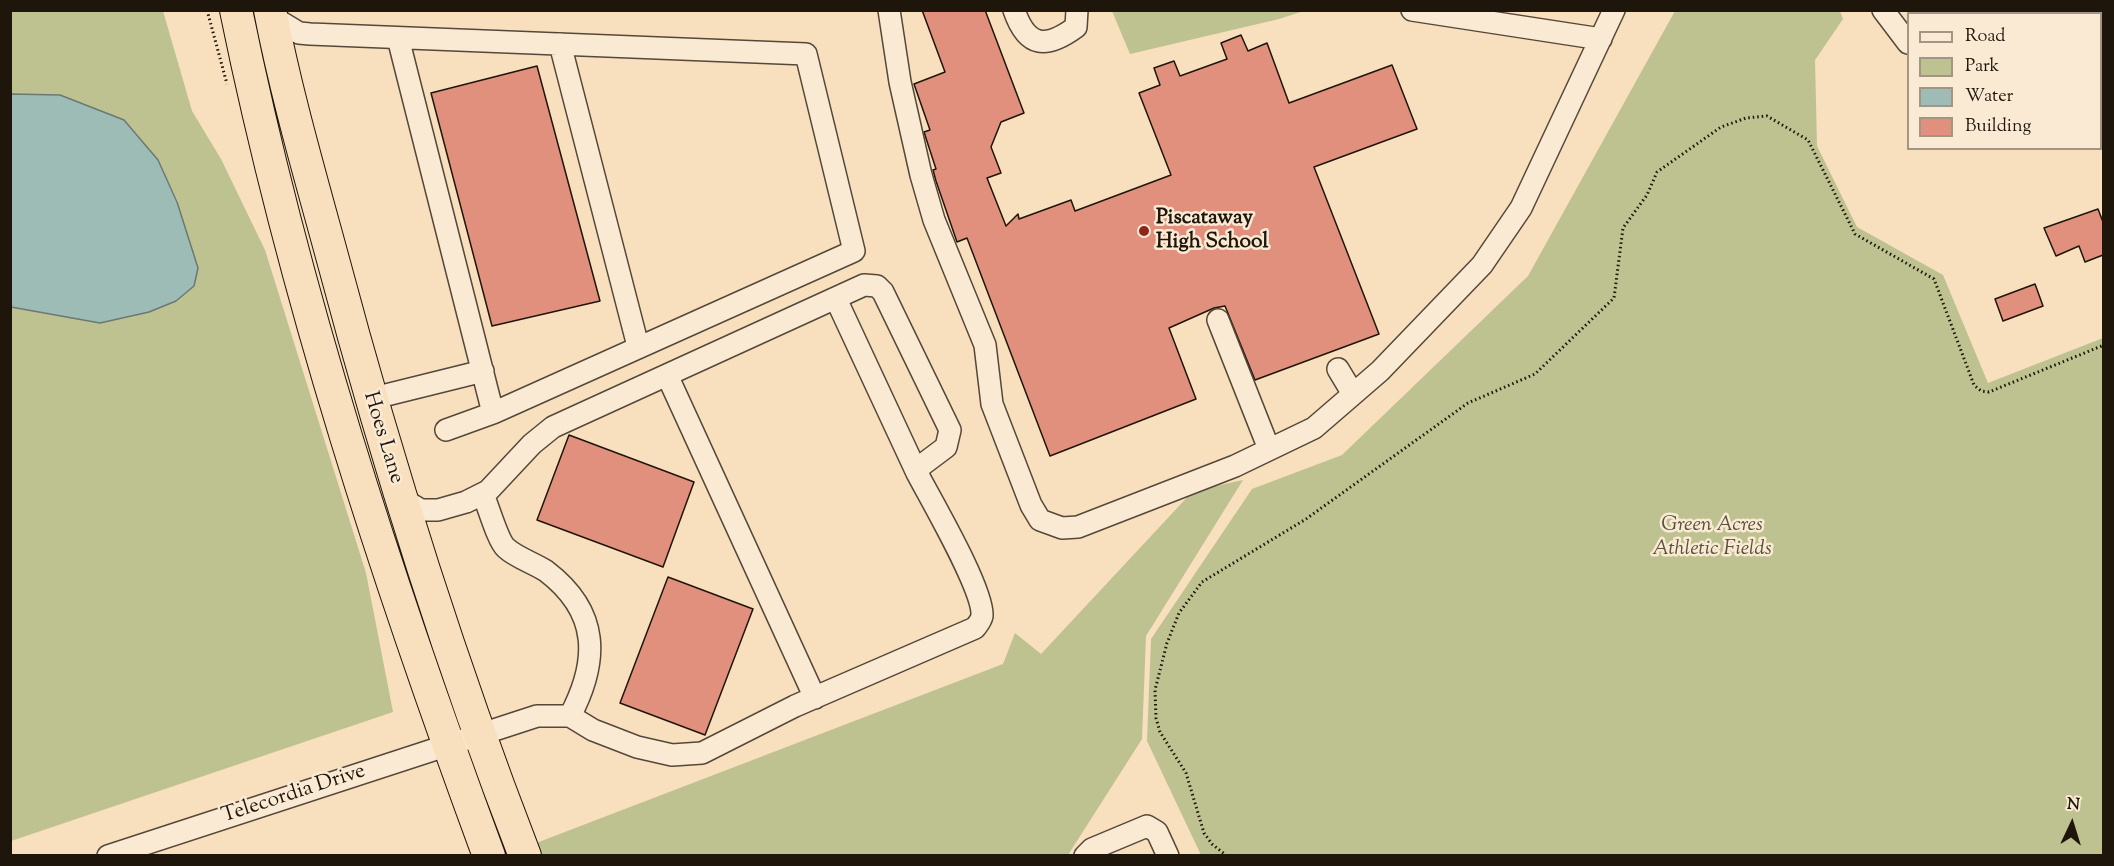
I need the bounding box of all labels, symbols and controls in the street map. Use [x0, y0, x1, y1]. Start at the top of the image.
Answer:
legend [1907, 12, 2102, 150]
text: Road [1965, 24, 2005, 50]
text: Park [1965, 54, 1999, 80]
text: Water [1965, 84, 2013, 110]
text: Building [1965, 114, 2031, 140]
place label: Piscataway High School [1156, 206, 1268, 256]
marker: Piscataway High School [1137, 224, 1151, 238]
street label: Hoes Lane [356, 389, 408, 487]
park label: Green Acres Athletic Fields [1652, 513, 1772, 563]
street label: Telecordia Drive [219, 760, 369, 830]
north arrow [2042, 794, 2102, 854]
text: N [2066, 794, 2080, 817]

